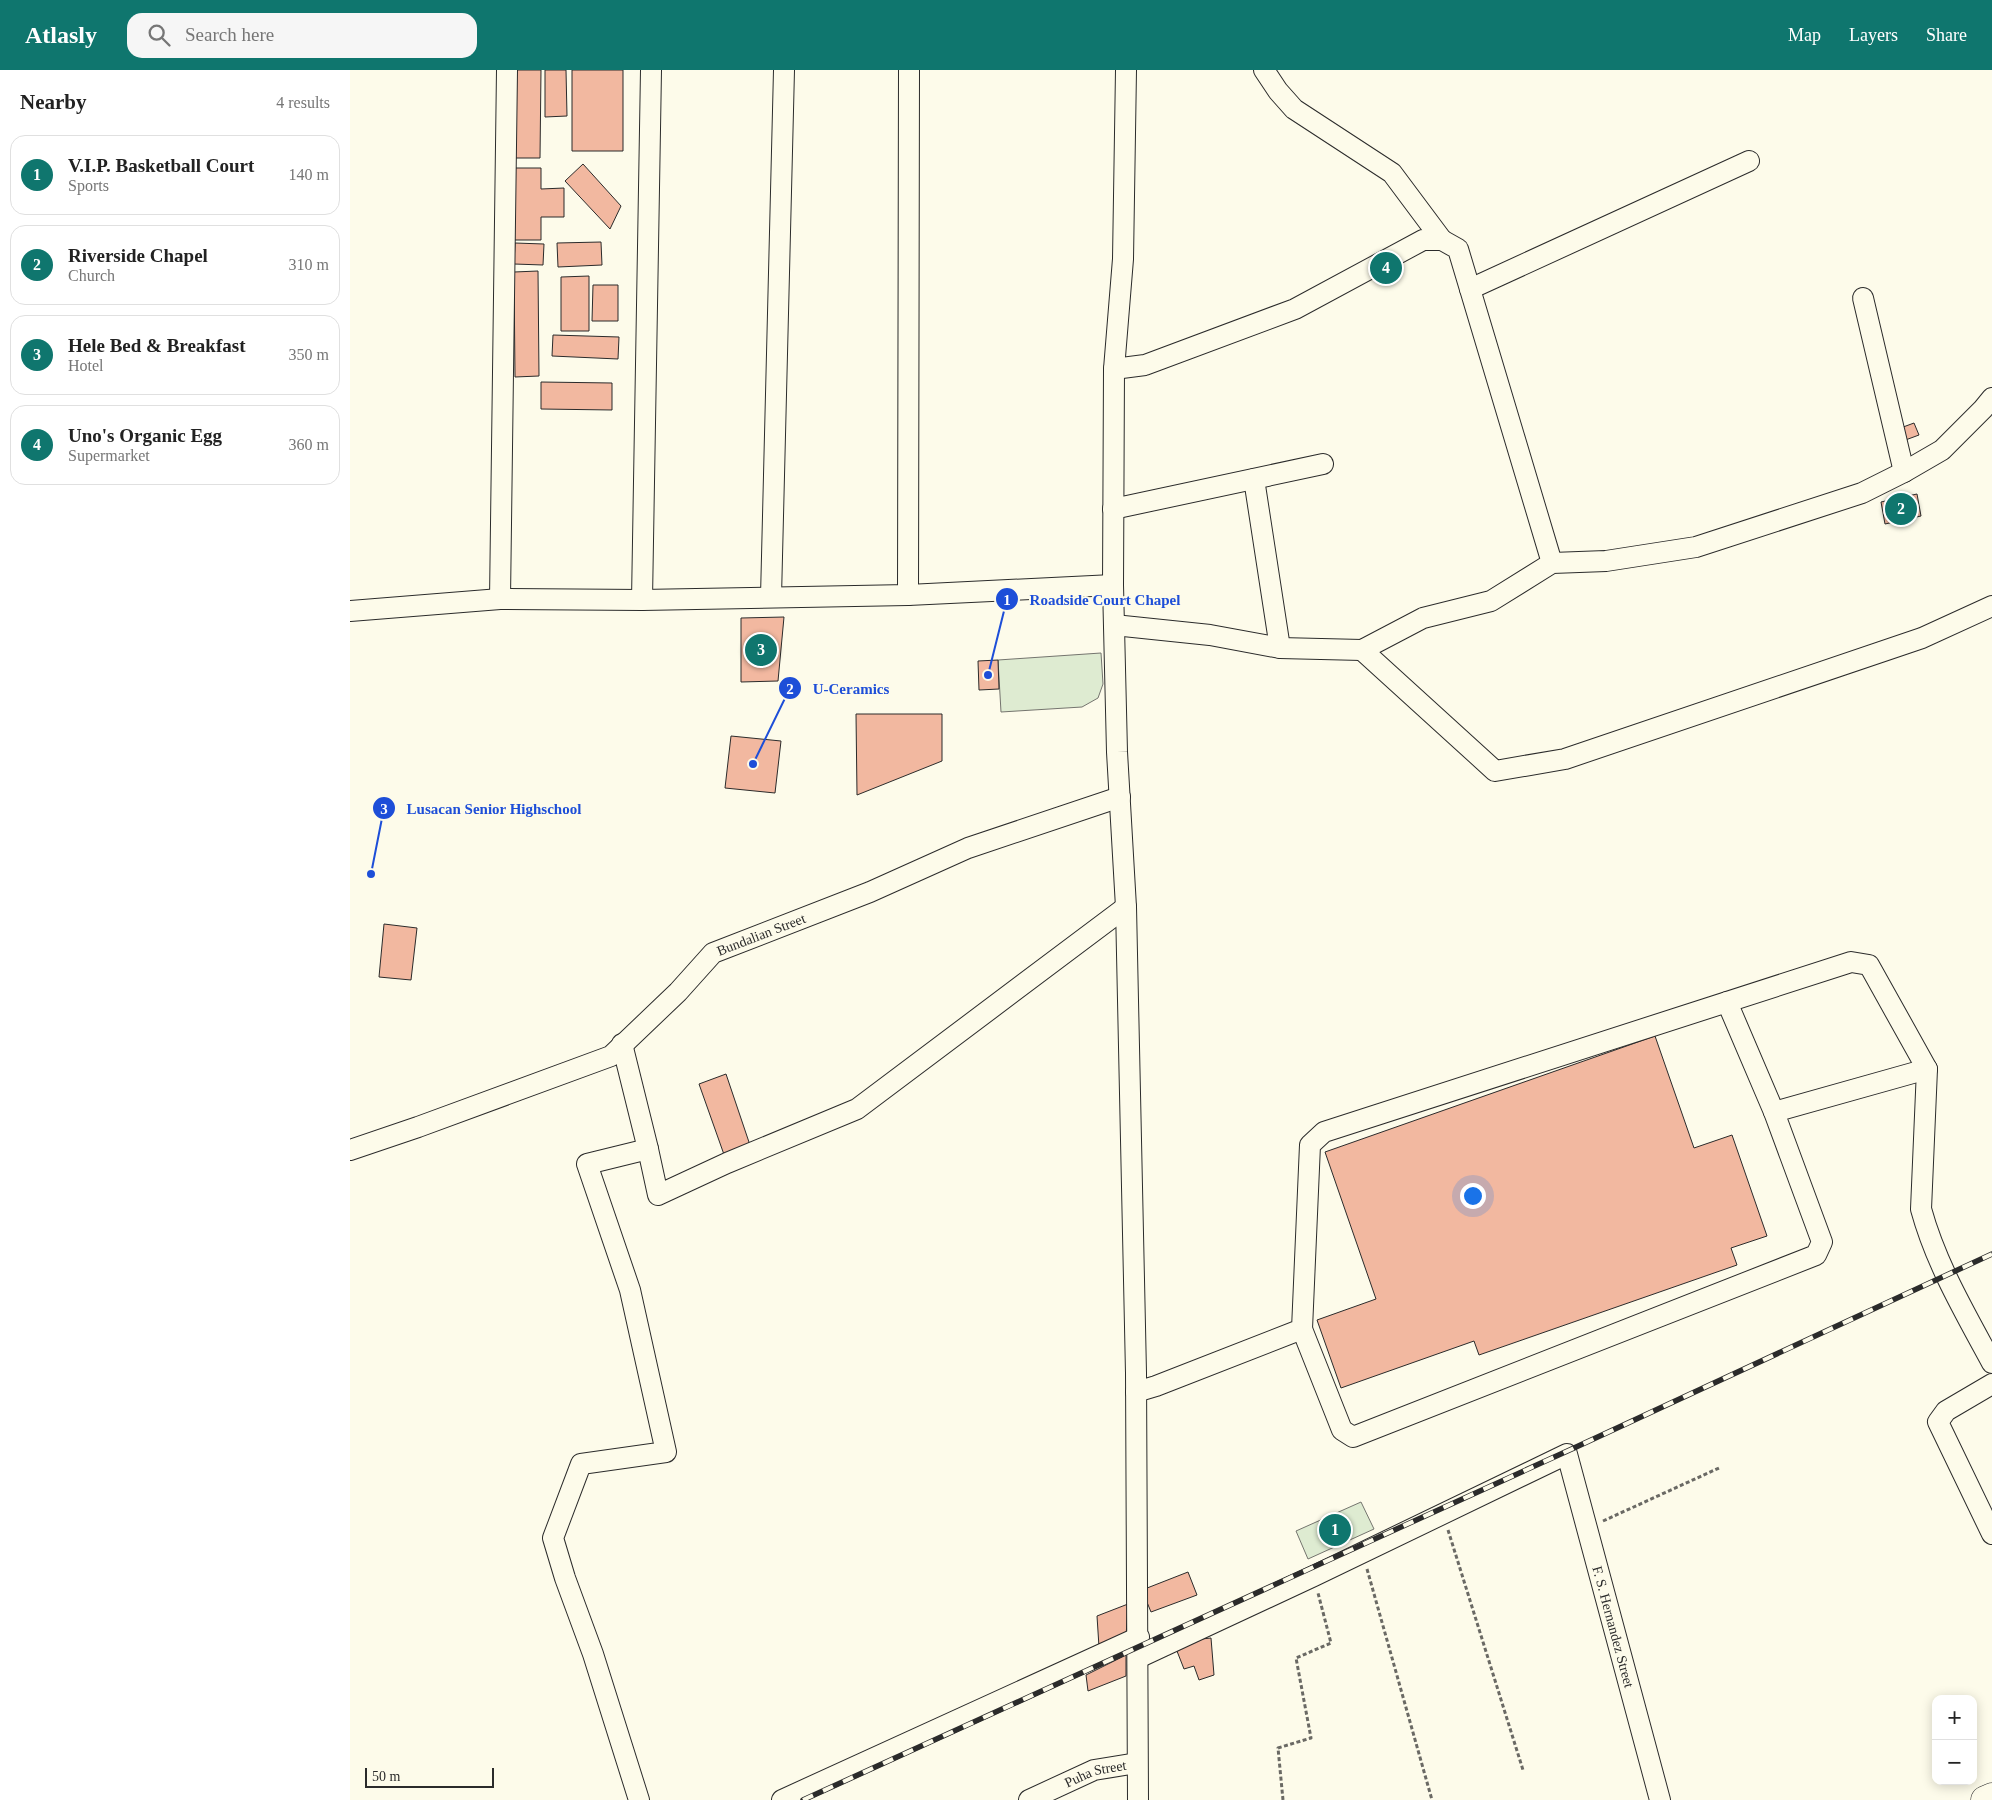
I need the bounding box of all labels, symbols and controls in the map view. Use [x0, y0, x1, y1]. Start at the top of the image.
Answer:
search box [127, 13, 477, 58]
icon: search [145, 21, 173, 49]
text: Atlasly [25, 22, 97, 48]
text: Search here [185, 24, 274, 45]
text: Map [1788, 25, 1821, 45]
text: Layers [1849, 25, 1898, 45]
text: Share [1926, 25, 1967, 45]
text: Nearby [20, 90, 87, 114]
text: 4 results [276, 94, 330, 111]
text: V.I.P. Basketball Court [68, 155, 254, 176]
text: 1 [33, 166, 41, 183]
text: 140 m [289, 166, 329, 183]
text: Sports [68, 177, 109, 194]
text: Riverside Chapel [68, 245, 208, 266]
pin: 4 [1370, 249, 1402, 287]
text: 2 [33, 256, 41, 273]
text: 310 m [289, 256, 329, 273]
text: Church [68, 267, 115, 284]
text: Hele Bed & Breakfast [68, 335, 246, 356]
text: 3 [33, 346, 41, 363]
text: 350 m [289, 346, 329, 363]
text: Hotel [68, 357, 104, 374]
text: Uno's Organic Egg [68, 425, 222, 446]
text: 4 [33, 436, 41, 453]
text: 360 m [289, 436, 329, 453]
text: Supermarket [68, 447, 150, 464]
pin: 2 [1885, 490, 1917, 528]
callout: Roadside Court Chapel [995, 584, 1190, 614]
text: 1 [1003, 592, 1011, 608]
text: Roadside Court Chapel [1030, 592, 1180, 608]
pin: 3 [745, 631, 777, 669]
callout: U-Ceramics [778, 673, 899, 703]
text: 2 [786, 681, 794, 697]
text: U-Ceramics [813, 681, 889, 697]
callout: Lusacan Senior Highschool [371, 793, 591, 823]
text: 3 [380, 801, 388, 817]
text: Lusacan Senior Highschool [407, 801, 581, 817]
street label: Bundalian Street [715, 910, 808, 958]
your location [1460, 1183, 1486, 1209]
pin: 1 [1319, 1511, 1351, 1549]
street label: F. S. Hernandez Street [1590, 1564, 1637, 1689]
map controls [1932, 1695, 1977, 1785]
button: + [1932, 1695, 1977, 1740]
button: − [1932, 1740, 1977, 1785]
street label: Puha Street [1062, 1757, 1127, 1790]
scale bar [365, 1765, 494, 1788]
text: 50 m [372, 1769, 400, 1784]

